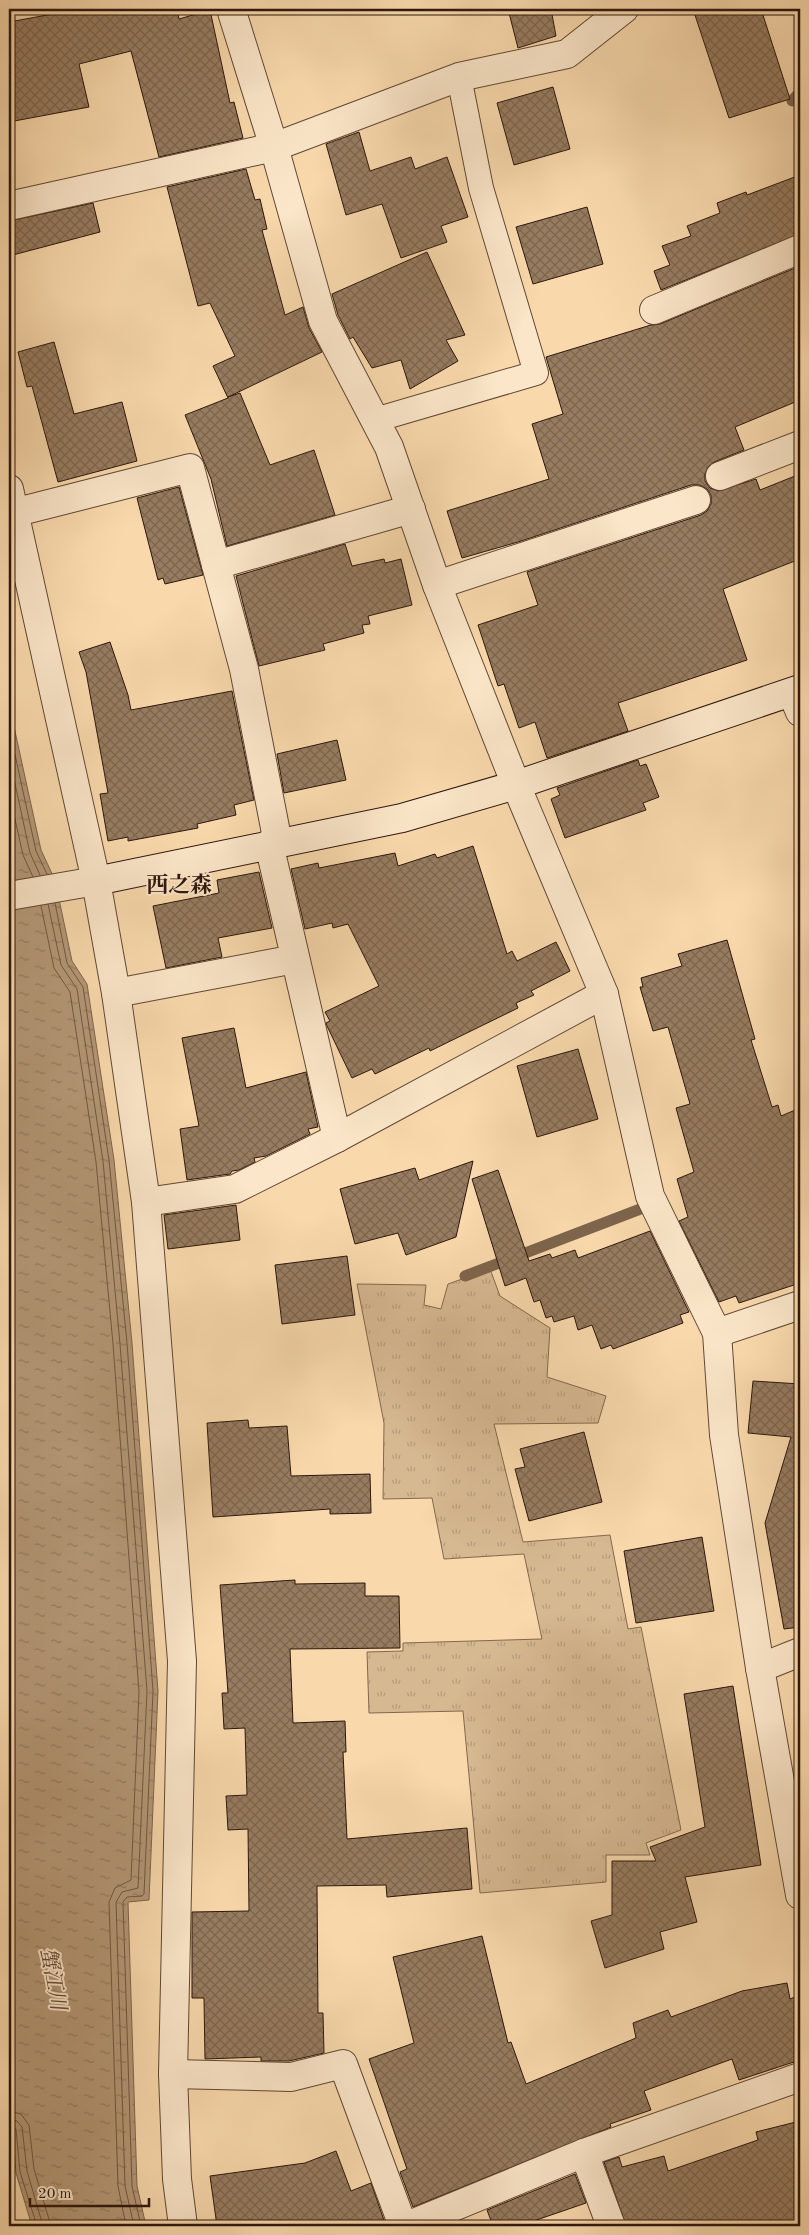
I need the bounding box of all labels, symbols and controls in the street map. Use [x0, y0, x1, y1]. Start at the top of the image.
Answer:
district label: 西之森 [146, 873, 212, 897]
water label: 蟹江川 [36, 1946, 70, 2014]
scale bar [30, 2175, 149, 2207]
text: 20 m [38, 2187, 72, 2202]

